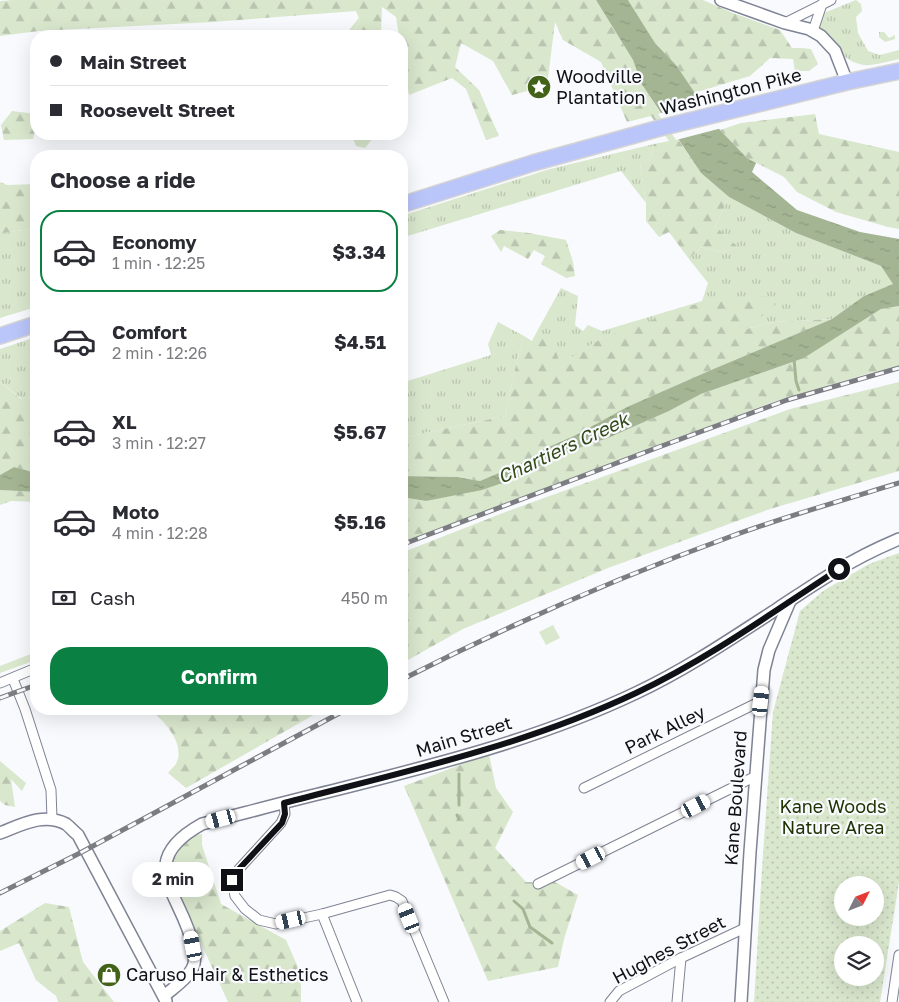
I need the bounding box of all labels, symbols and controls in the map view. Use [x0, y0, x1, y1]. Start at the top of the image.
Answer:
text: Main Street [80, 50, 187, 73]
street label: Washington Pike [658, 63, 804, 119]
place label: Woodville Plantation [556, 65, 646, 108]
place icon: Woodville Plantation [526, 74, 552, 100]
text: Roosevelt Street [80, 98, 235, 121]
text: Choose a ride [50, 166, 196, 193]
icon: car [52, 229, 97, 274]
text: Economy [112, 230, 197, 253]
text: $3.34 [332, 240, 386, 263]
text: 1 min · 12:25 [112, 253, 205, 273]
icon: car [52, 319, 97, 364]
text: Comfort [112, 320, 187, 343]
text: $4.51 [334, 330, 386, 353]
text: 2 min · 12:26 [112, 343, 207, 363]
water label: Chartiers Creek [494, 406, 634, 488]
icon: car [52, 409, 97, 454]
text: XL [112, 410, 137, 433]
text: $5.67 [333, 420, 386, 443]
text: 3 min · 12:27 [112, 433, 206, 453]
icon: car [52, 499, 97, 544]
text: Moto [112, 500, 159, 523]
text: $5.16 [334, 510, 386, 533]
text: 4 min · 12:28 [112, 523, 208, 543]
route start [828, 558, 850, 580]
icon: cash [50, 584, 78, 612]
text: Cash [90, 586, 135, 609]
text: 450 m [341, 588, 388, 608]
button: Confirm [50, 647, 388, 705]
car [751, 685, 770, 717]
street label: Park Alley [621, 700, 708, 758]
street label: Main Street [413, 711, 514, 761]
street label: Kane Boulevard [719, 730, 751, 866]
car [679, 793, 712, 819]
park label: Kane Woods Nature Area [779, 795, 887, 838]
car [204, 808, 237, 830]
car [574, 845, 607, 871]
callout: 2 min [132, 862, 214, 898]
text: 2 min [152, 869, 194, 889]
route end [221, 869, 243, 891]
north arrow [834, 876, 884, 926]
map controls [834, 876, 884, 986]
car [396, 901, 421, 935]
car [274, 909, 307, 931]
street label: Hughes Street [608, 910, 729, 988]
car [182, 930, 203, 962]
button: layers [834, 936, 884, 986]
shop icon: Caruso Hair & Esthetics [96, 962, 122, 988]
place label: Caruso Hair & Esthetics [126, 963, 329, 985]

